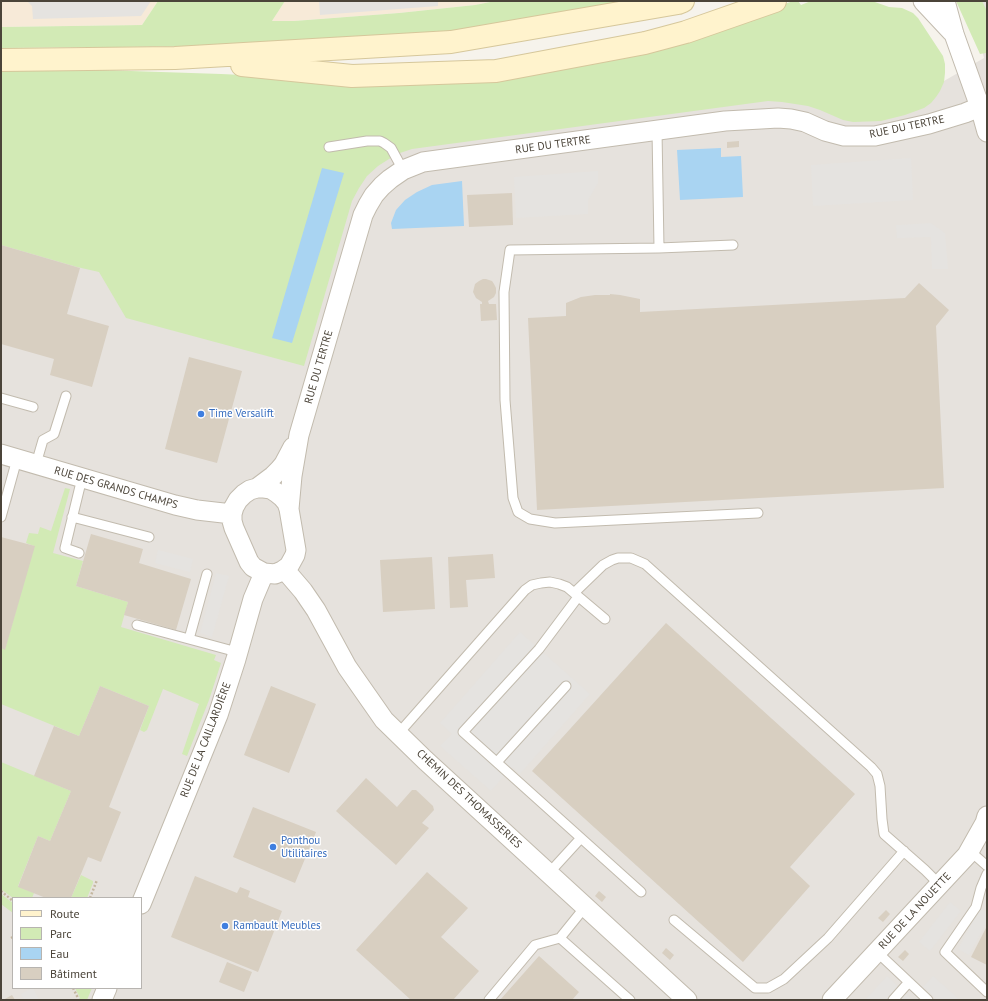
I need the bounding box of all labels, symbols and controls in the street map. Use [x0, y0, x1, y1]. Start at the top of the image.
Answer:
street label: RUE DU TERTRE [868, 113, 946, 141]
street label: RUE DU TERTRE [514, 133, 592, 157]
street label: RUE DU TERTRE [302, 329, 336, 405]
place label: Time Versalift [209, 407, 274, 421]
marker: Time Versalift [196, 409, 206, 419]
street label: RUE DES GRANDS CHAMPS [53, 464, 179, 512]
street label: RUE DE LA CAILLARDIÈRE [178, 680, 234, 800]
street label: CHEMIN DES THOMASSERIES [414, 747, 524, 851]
place label: Ponthou Utilitaires [281, 834, 327, 860]
marker: Ponthou Utilitaires [268, 842, 278, 852]
street label: RUE DE LA NOUETTE [876, 870, 954, 952]
legend [12, 897, 142, 989]
text: Route [50, 906, 80, 921]
place label: Rambault Meubles [233, 919, 321, 933]
marker: Rambault Meubles [220, 921, 230, 931]
text: Parc [50, 926, 72, 941]
text: Eau [50, 946, 69, 961]
text: Bâtiment [50, 966, 97, 981]

